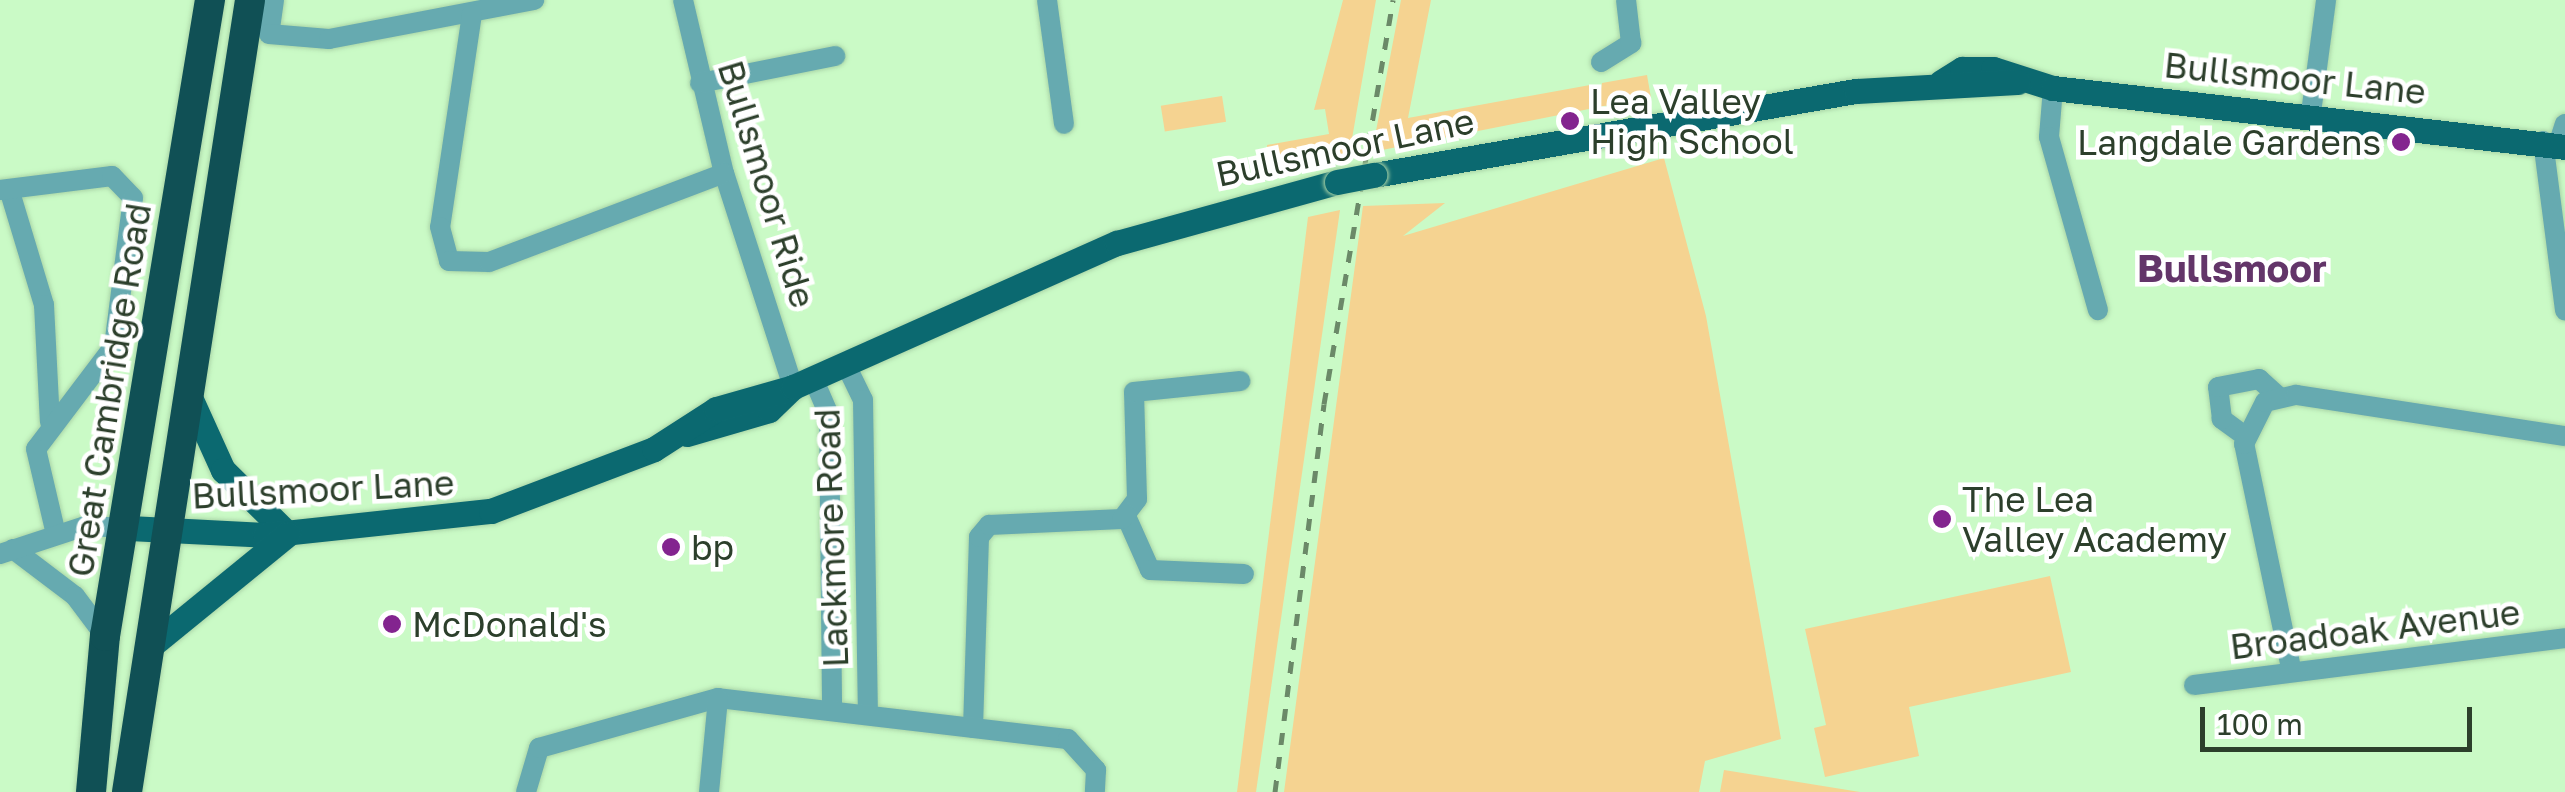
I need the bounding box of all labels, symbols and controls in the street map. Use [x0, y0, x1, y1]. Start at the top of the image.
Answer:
street label: Bullsmoor Lane [2162, 43, 2428, 113]
street label: Bullsmoor Ride [710, 55, 824, 313]
place label: Lea Valley High School [1590, 80, 1794, 162]
street label: Bullsmoor Lane [1212, 99, 1478, 195]
marker: Lea Valley High School [1559, 110, 1581, 132]
place label: Langdale Gardens [2077, 121, 2381, 163]
marker: Langdale Gardens [2390, 131, 2412, 153]
street label: Great Cambridge Road [59, 200, 159, 580]
district label: Bullsmoor [2137, 245, 2327, 291]
street label: Lackmore Road [805, 408, 857, 668]
street label: Bullsmoor Lane [191, 461, 455, 517]
place label: The Lea Valley Academy [1962, 478, 2227, 560]
marker: The Lea Valley Academy [1931, 508, 1953, 530]
place label: bp [691, 526, 734, 568]
marker: bp [660, 536, 682, 558]
street label: Broadoak Avenue [2228, 590, 2522, 668]
place label: McDonald's [412, 603, 607, 645]
marker: McDonald's [381, 613, 403, 635]
scale bar [2205, 687, 2478, 749]
text: 100 m [2217, 706, 2303, 742]

